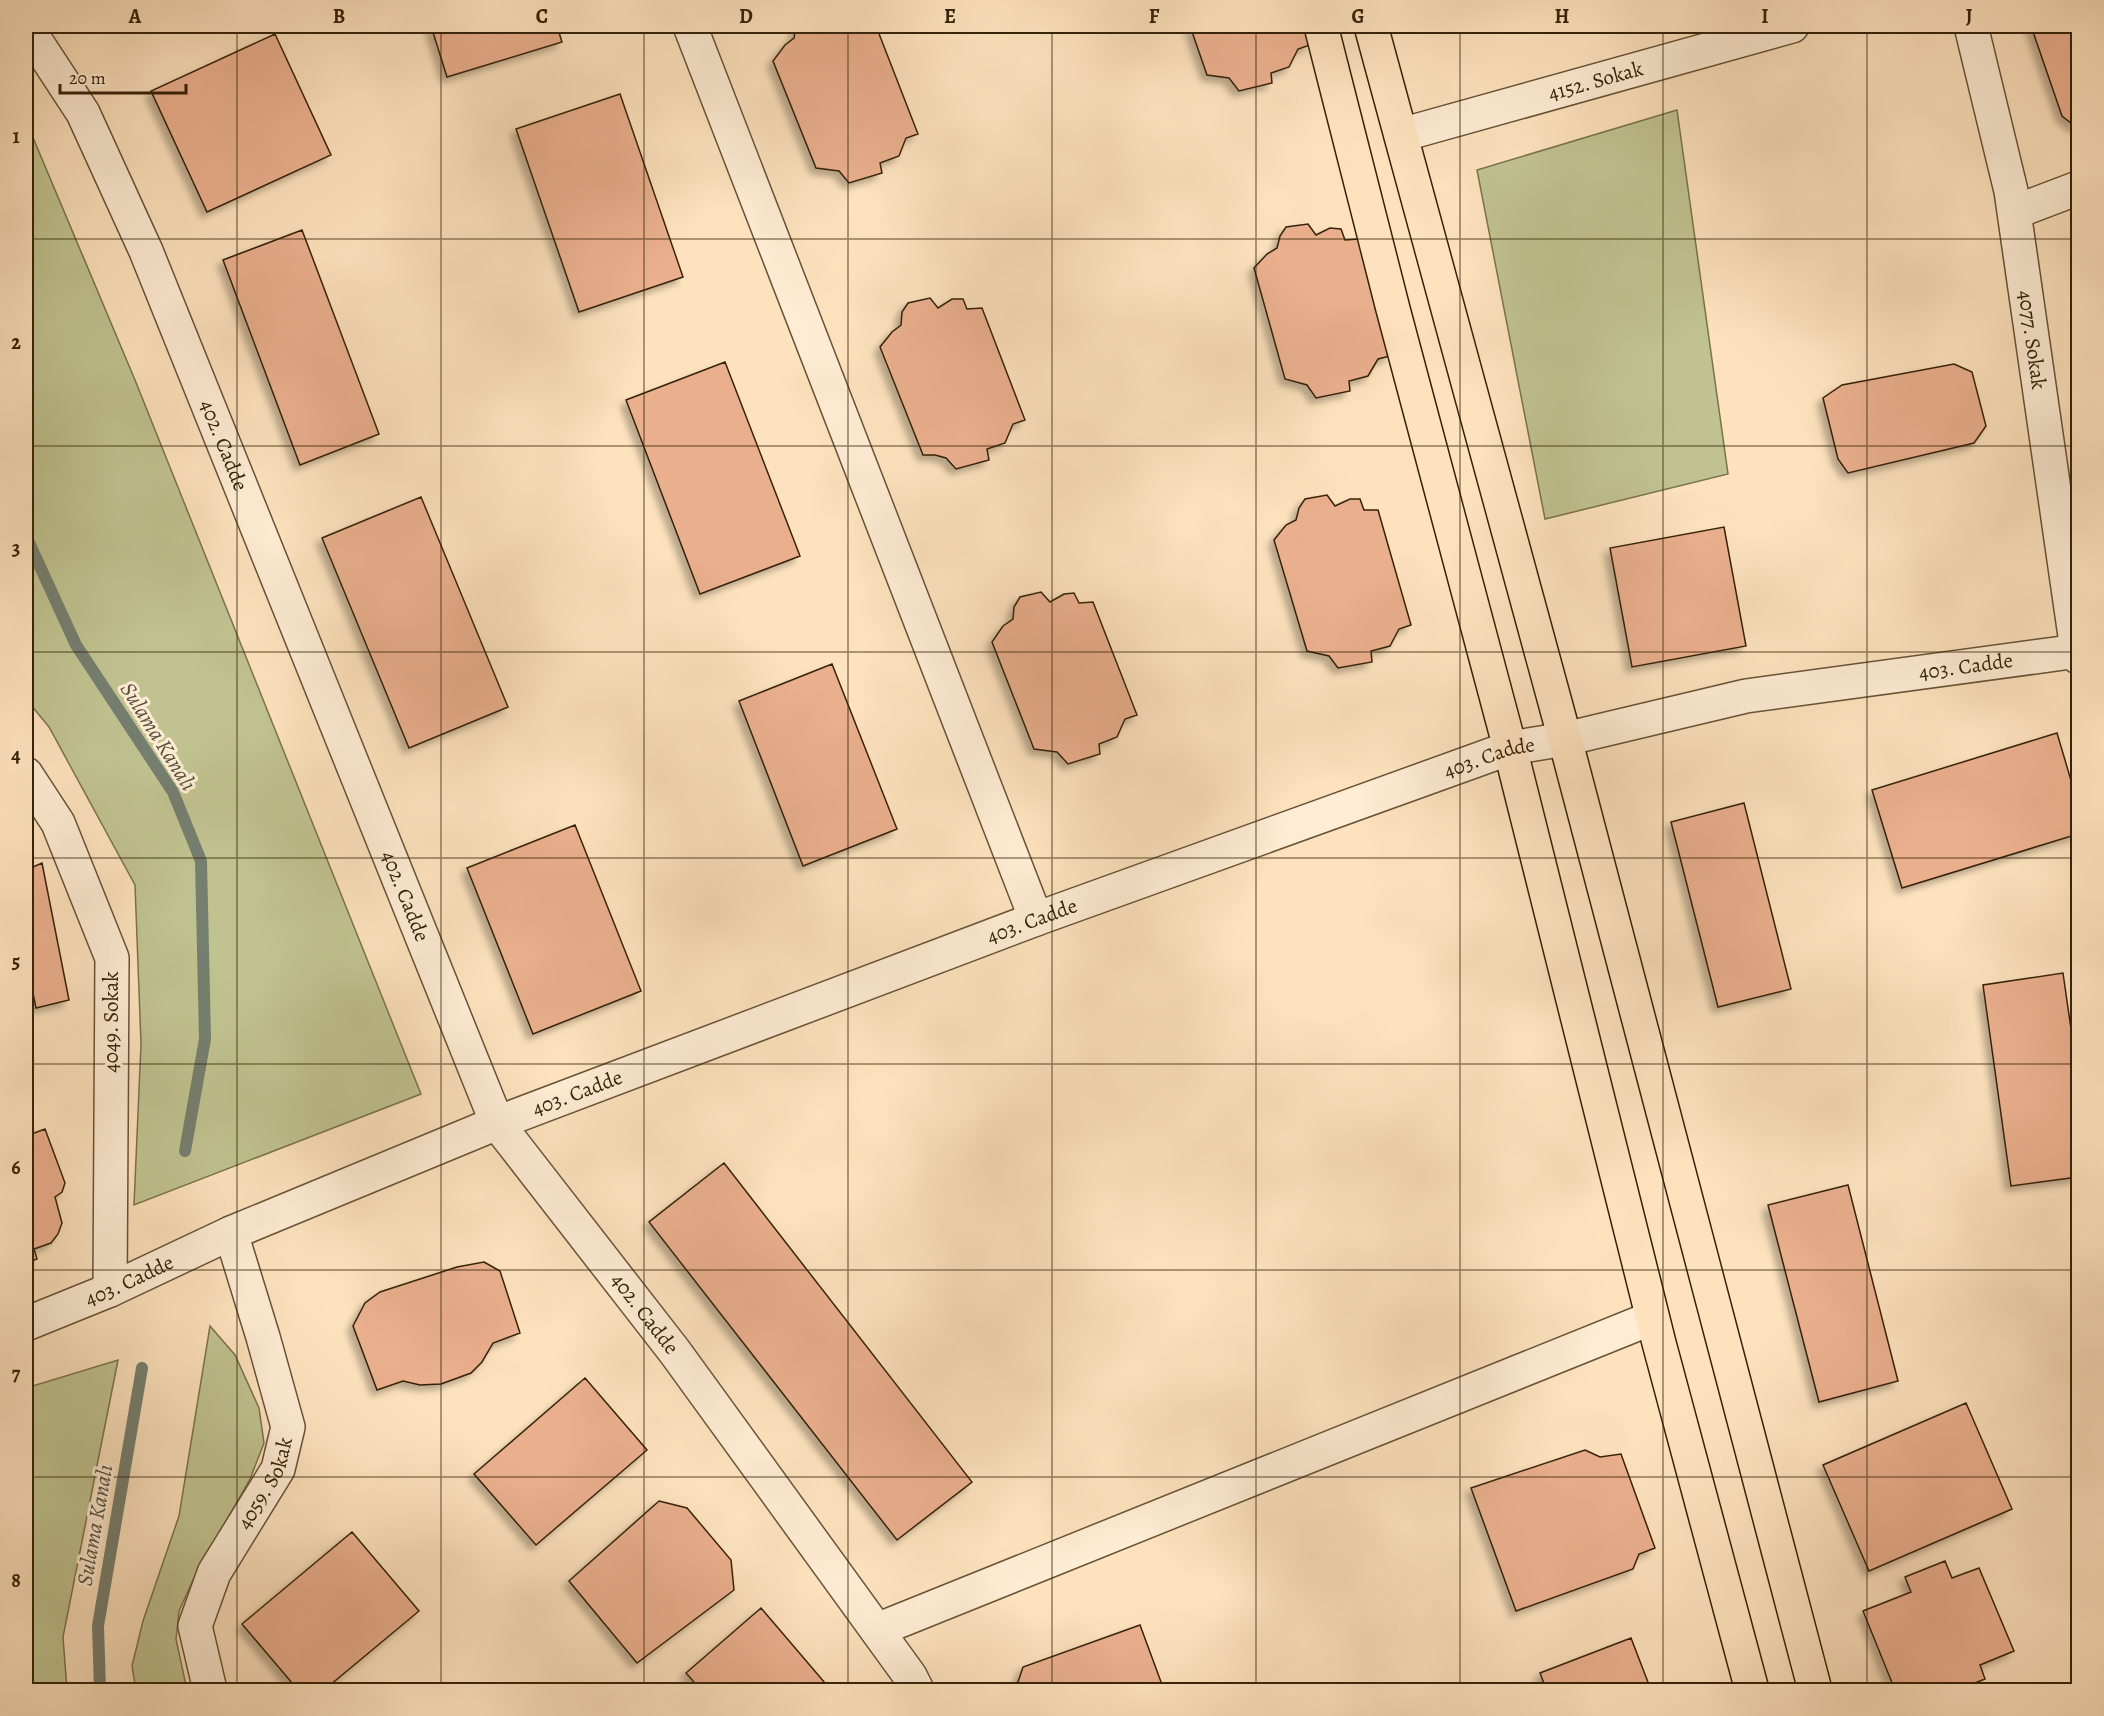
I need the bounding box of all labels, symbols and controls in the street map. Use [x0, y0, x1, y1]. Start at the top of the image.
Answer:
text: A [128, 3, 142, 30]
text: B [333, 3, 345, 30]
text: C [536, 3, 548, 30]
text: D [739, 3, 753, 30]
text: E [944, 3, 956, 30]
text: F [1149, 3, 1160, 30]
text: G [1351, 3, 1365, 30]
text: H [1555, 3, 1570, 30]
text: I [1761, 3, 1769, 30]
text: J [1966, 3, 1973, 30]
street label: 4152. Sokak [1545, 54, 1647, 107]
scale bar [60, 57, 186, 95]
text: 20 m [69, 66, 106, 90]
text: 1 [12, 123, 20, 150]
street label: 4077. Sokak [2011, 288, 2053, 392]
text: 2 [11, 329, 21, 356]
street label: 402. Cadde [193, 395, 255, 495]
text: 3 [12, 535, 20, 562]
street label: 403. Cadde [1917, 646, 2015, 686]
water label: Sulama Kanalı [113, 677, 203, 797]
street label: 403. Cadde [1440, 730, 1537, 785]
text: 4 [11, 742, 21, 769]
street label: 402. Cadde [375, 846, 437, 946]
street label: 403. Cadde [983, 891, 1081, 950]
text: 5 [12, 948, 20, 975]
street label: 4049. Sokak [97, 971, 125, 1073]
street label: 403. Cadde [528, 1063, 626, 1122]
text: 6 [11, 1154, 21, 1181]
street label: 403. Cadde [81, 1248, 178, 1313]
street label: 402. Cadde [605, 1267, 686, 1360]
text: 7 [12, 1360, 21, 1387]
street label: 4059. Sokak [230, 1434, 299, 1535]
water label: Sulama Kanalı [70, 1462, 120, 1588]
text: 8 [11, 1567, 21, 1594]

